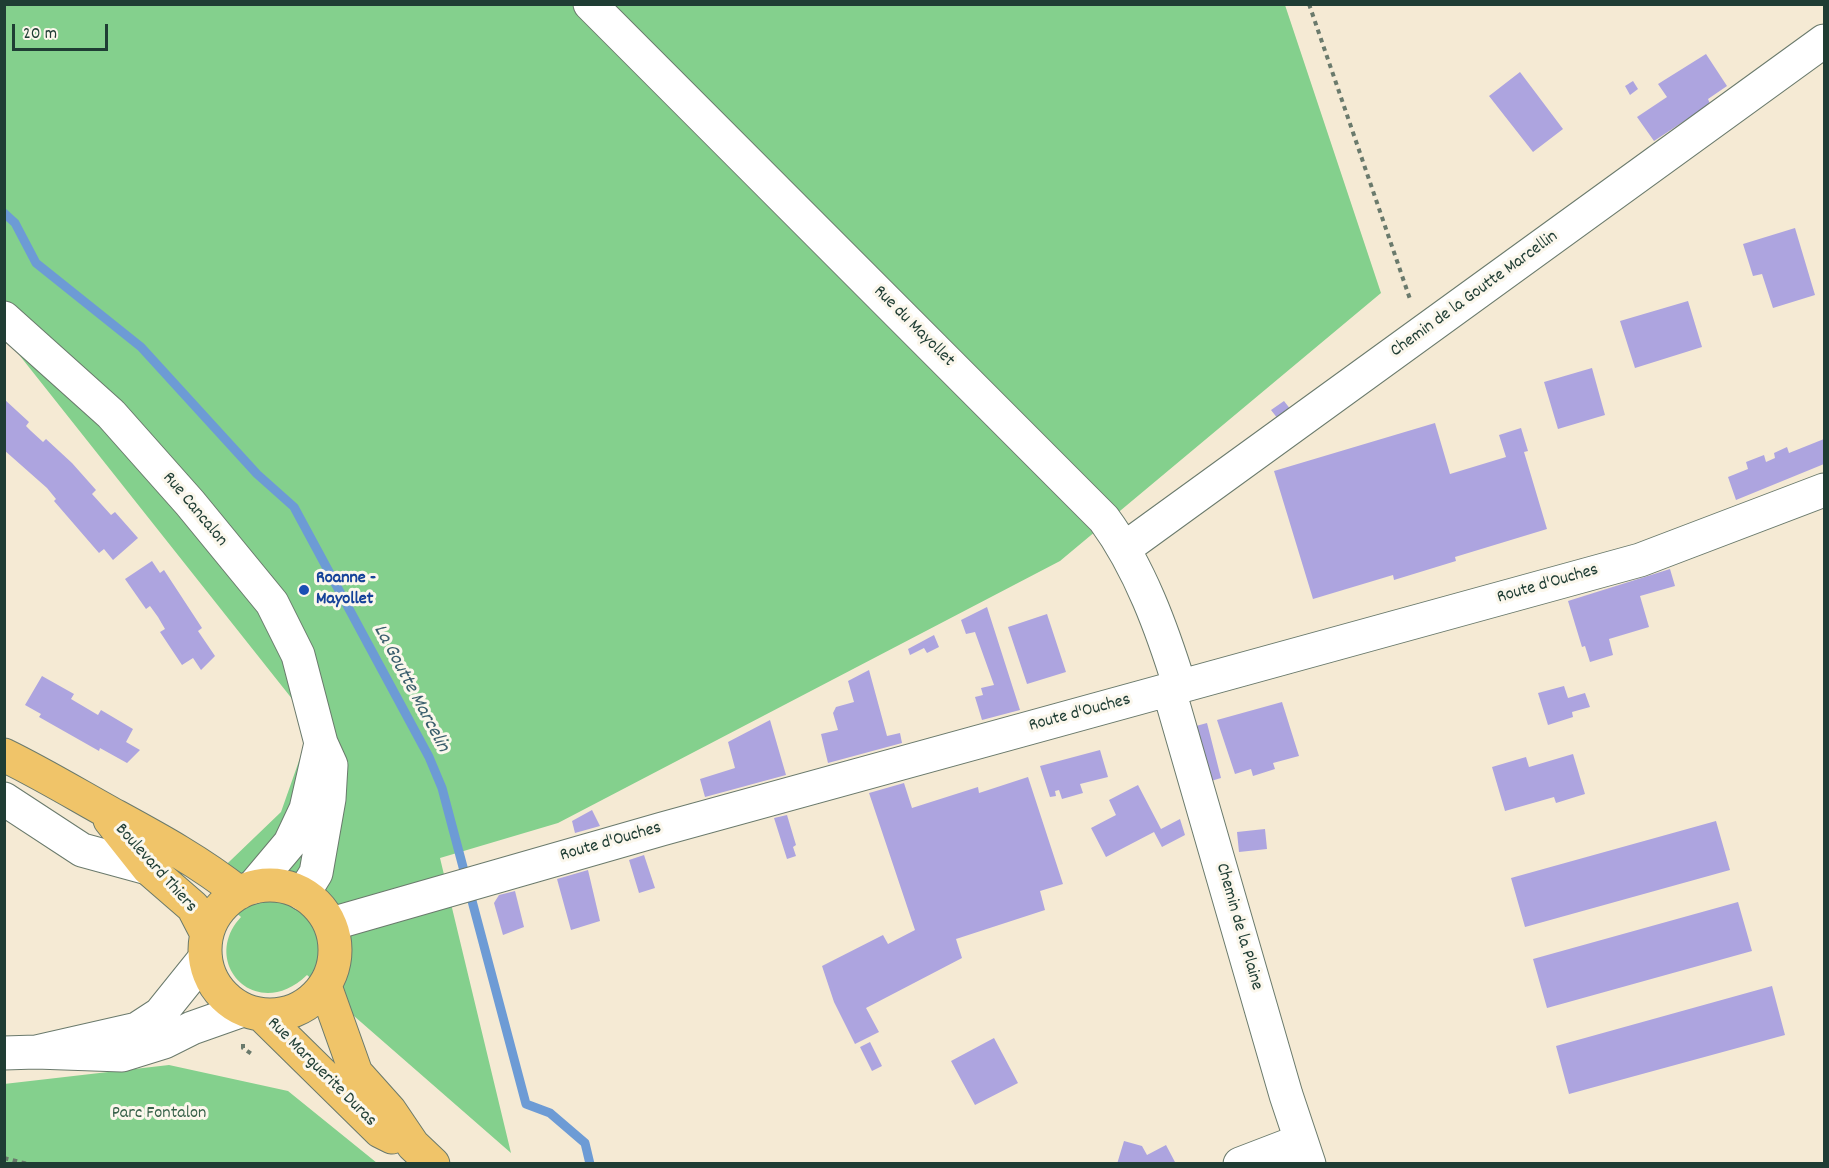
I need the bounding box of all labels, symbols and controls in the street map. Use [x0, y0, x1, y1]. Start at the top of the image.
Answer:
scale bar [15, 12, 111, 50]
text: 20 m [23, 22, 57, 47]
street label: Chemin de la Goutte Marcellin [1387, 227, 1563, 363]
street label: Rue du Mayollet [868, 282, 958, 372]
street label: Rue Cancalon [157, 468, 231, 552]
street label: Route d'Ouches [1495, 560, 1601, 610]
place label: Roanne - Mayollet [316, 569, 376, 612]
marker: Roanne - Mayollet [297, 583, 311, 597]
water label: La Goutte Marcelin [366, 621, 454, 757]
street label: Route d'Ouches [1027, 690, 1133, 738]
street label: Route d'Ouches [558, 818, 664, 868]
street label: Boulevard Thiers [109, 820, 201, 918]
street label: Chemin de la Plaine [1210, 861, 1266, 993]
street label: Rue Marguerite Duras [262, 1014, 380, 1132]
park label: Parc Fontalon [112, 1104, 206, 1126]

